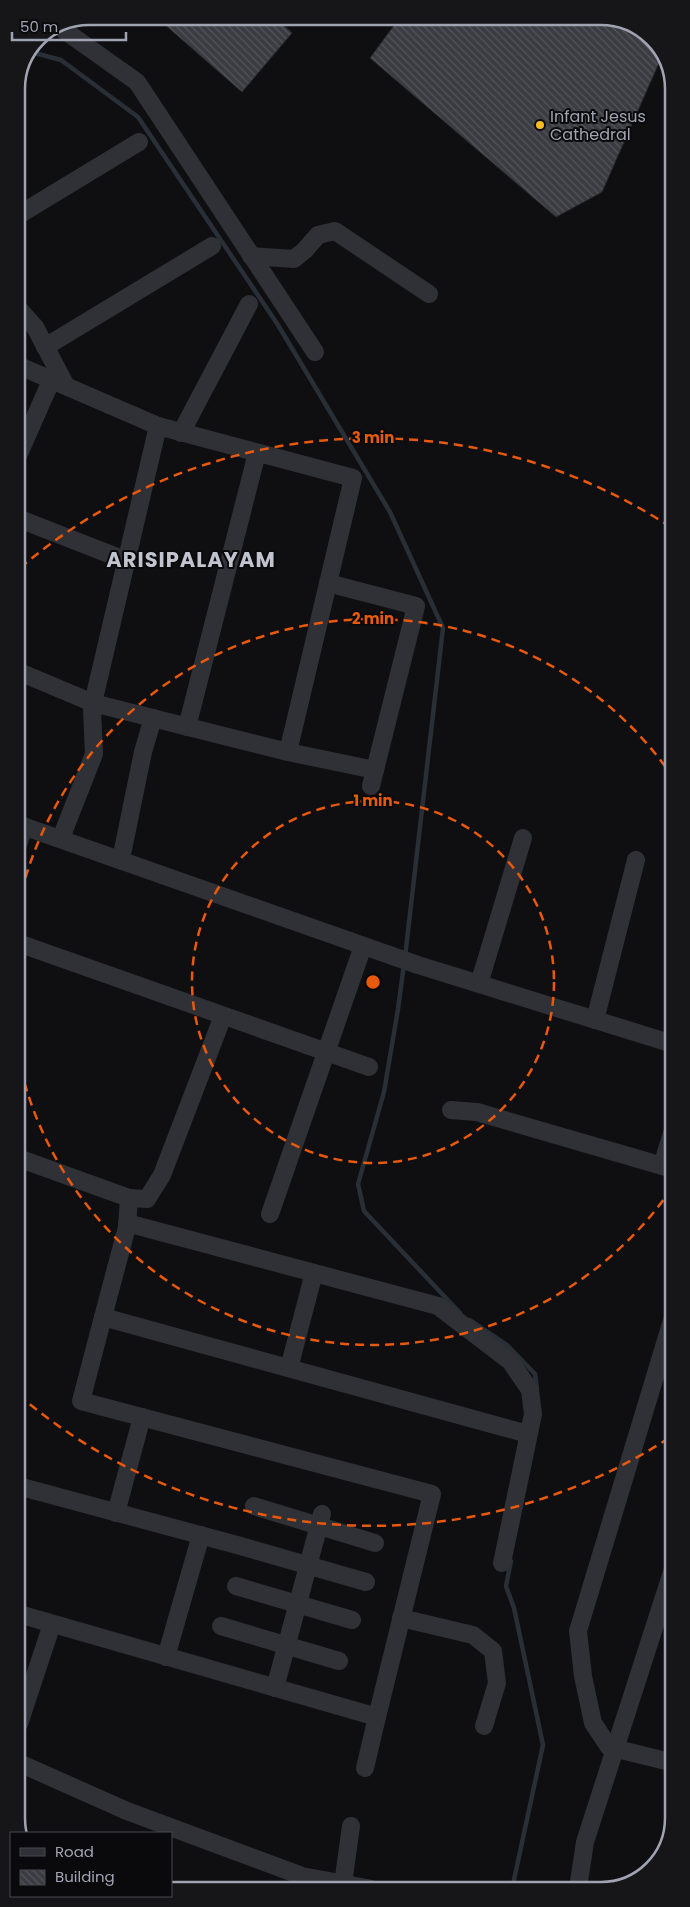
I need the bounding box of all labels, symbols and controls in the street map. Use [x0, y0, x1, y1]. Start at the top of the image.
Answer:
scale bar [12, 10, 126, 42]
text: 50 m [20, 16, 58, 37]
place label: Infant Jesus Cathedral [550, 105, 646, 146]
marker: Infant Jesus Cathedral [534, 119, 546, 131]
text: 3 min [352, 427, 394, 448]
district label: ARISIPALAYAM [106, 545, 276, 574]
text: 2 min [352, 608, 394, 629]
text: 1 min [353, 790, 393, 811]
centre of rings [364, 973, 382, 991]
legend [10, 1832, 172, 1897]
text: Road [55, 1841, 94, 1862]
text: Building [55, 1866, 115, 1887]

